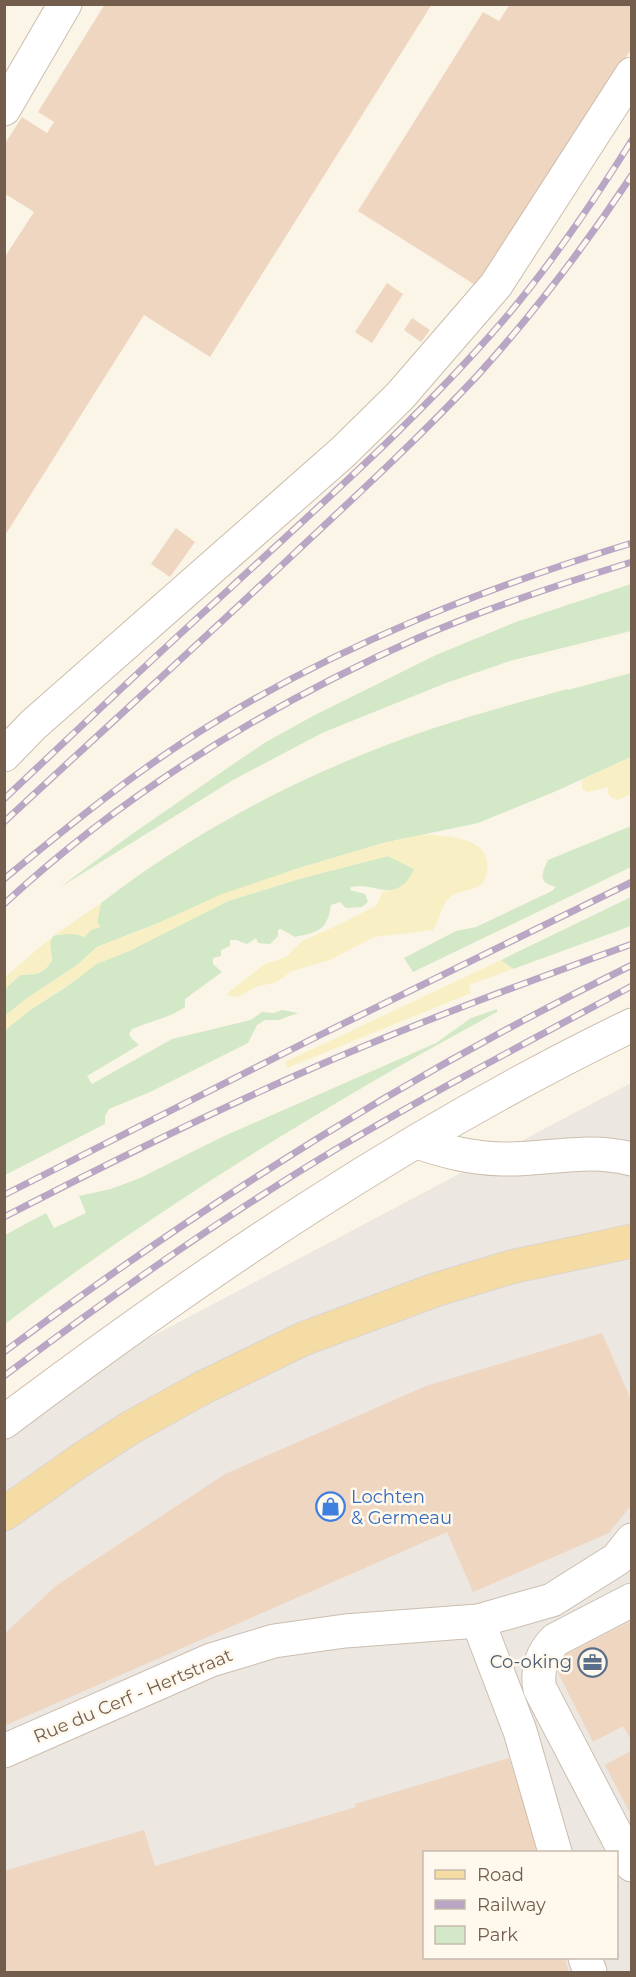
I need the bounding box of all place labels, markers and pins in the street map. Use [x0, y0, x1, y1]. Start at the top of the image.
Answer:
place label: Lochten & Germeau [351, 1486, 452, 1529]
shop icon: Lochten & Germeau [314, 1491, 346, 1523]
office icon: Co-oking [577, 1646, 609, 1678]
place label: Co-oking [490, 1651, 572, 1673]

